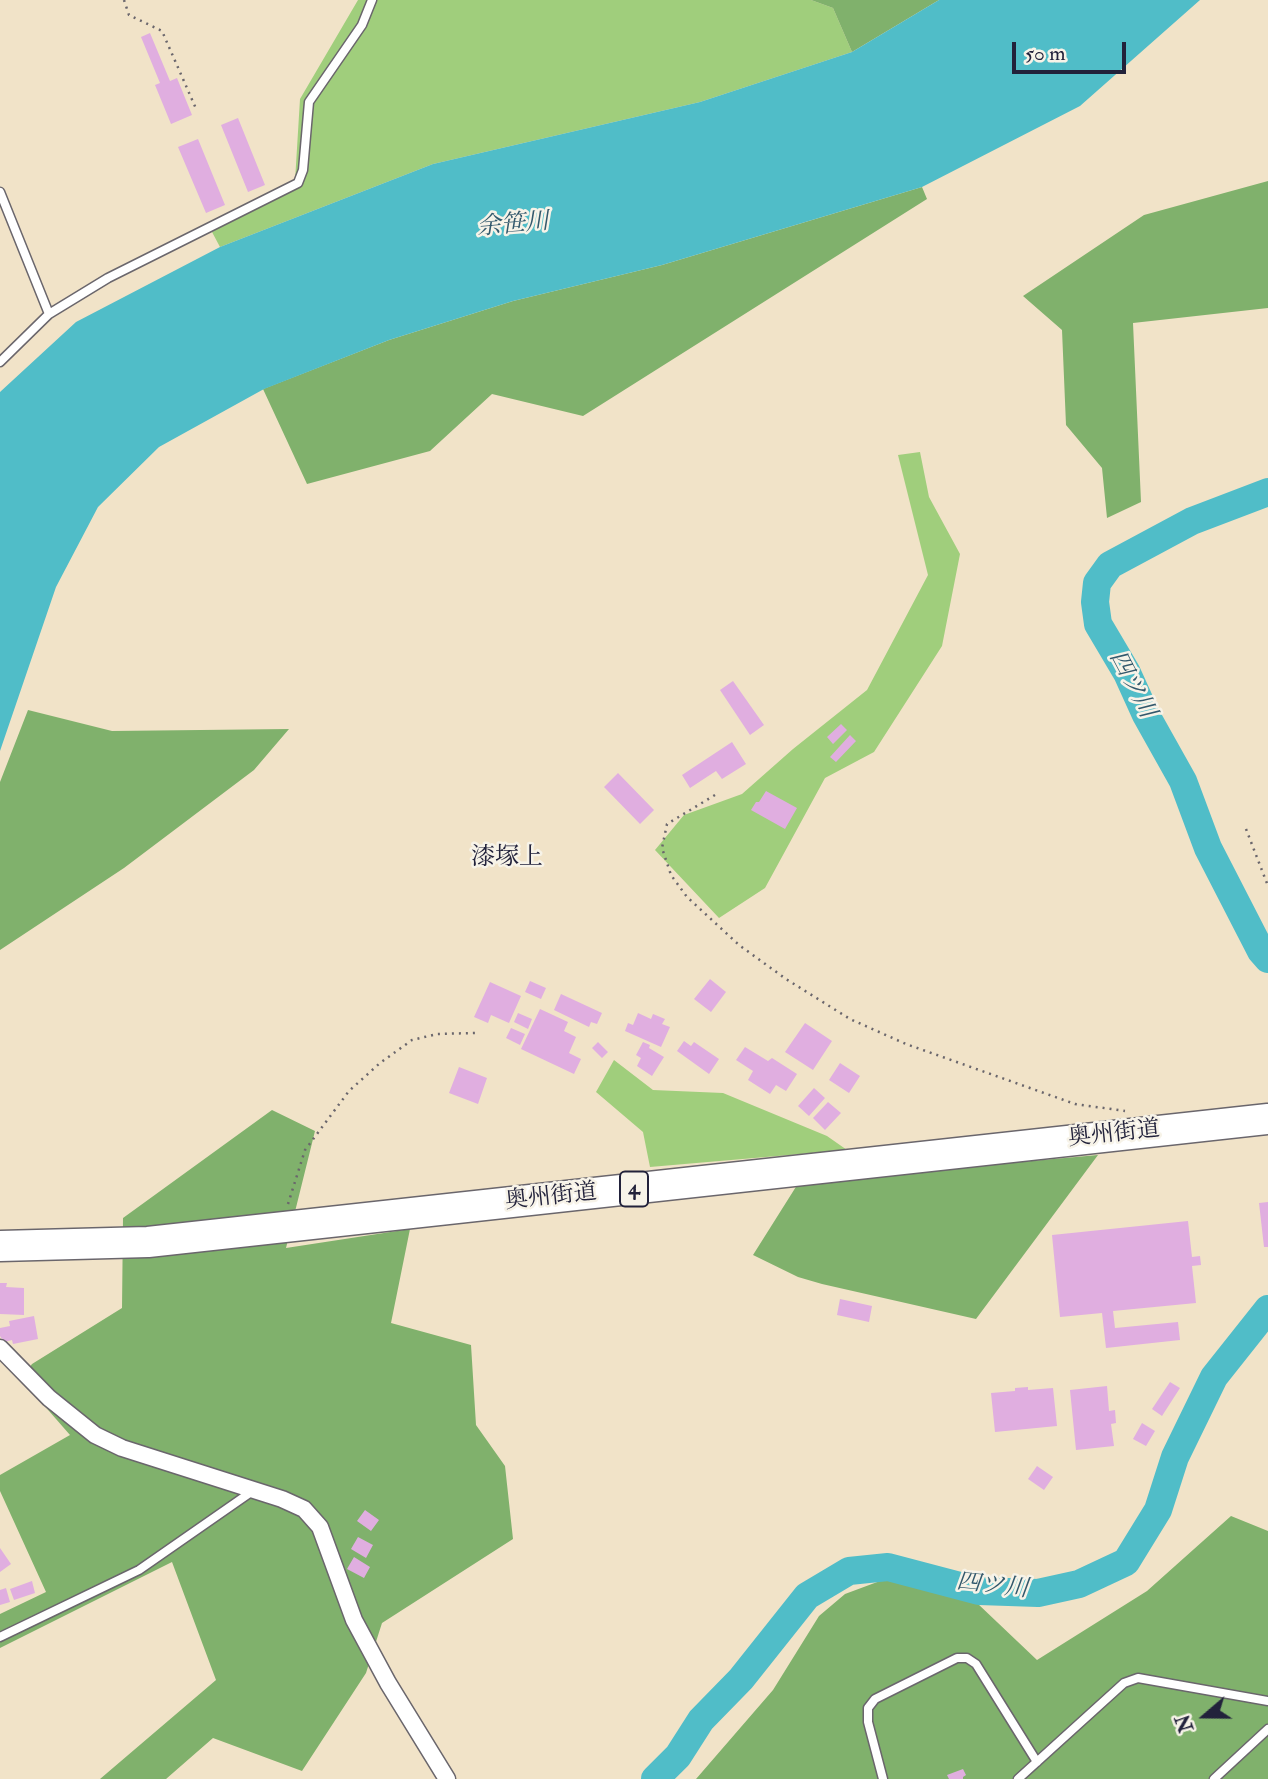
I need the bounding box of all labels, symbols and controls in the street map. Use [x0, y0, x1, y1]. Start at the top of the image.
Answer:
scale bar [1016, 28, 1130, 72]
text: 50 m [1025, 40, 1066, 67]
water label: 余笹川 [476, 209, 550, 243]
water label: 四ツ川 [1101, 646, 1161, 724]
district label: 漆塚上 [471, 845, 543, 873]
street label: 奥州街道 [1067, 1116, 1161, 1154]
road number: 4 [620, 1172, 648, 1206]
street label: 奥州街道 [504, 1179, 598, 1217]
water label: 四ツ川 [955, 1569, 1029, 1605]
north arrow [1170, 1681, 1240, 1751]
text: N [1171, 1711, 1199, 1735]

